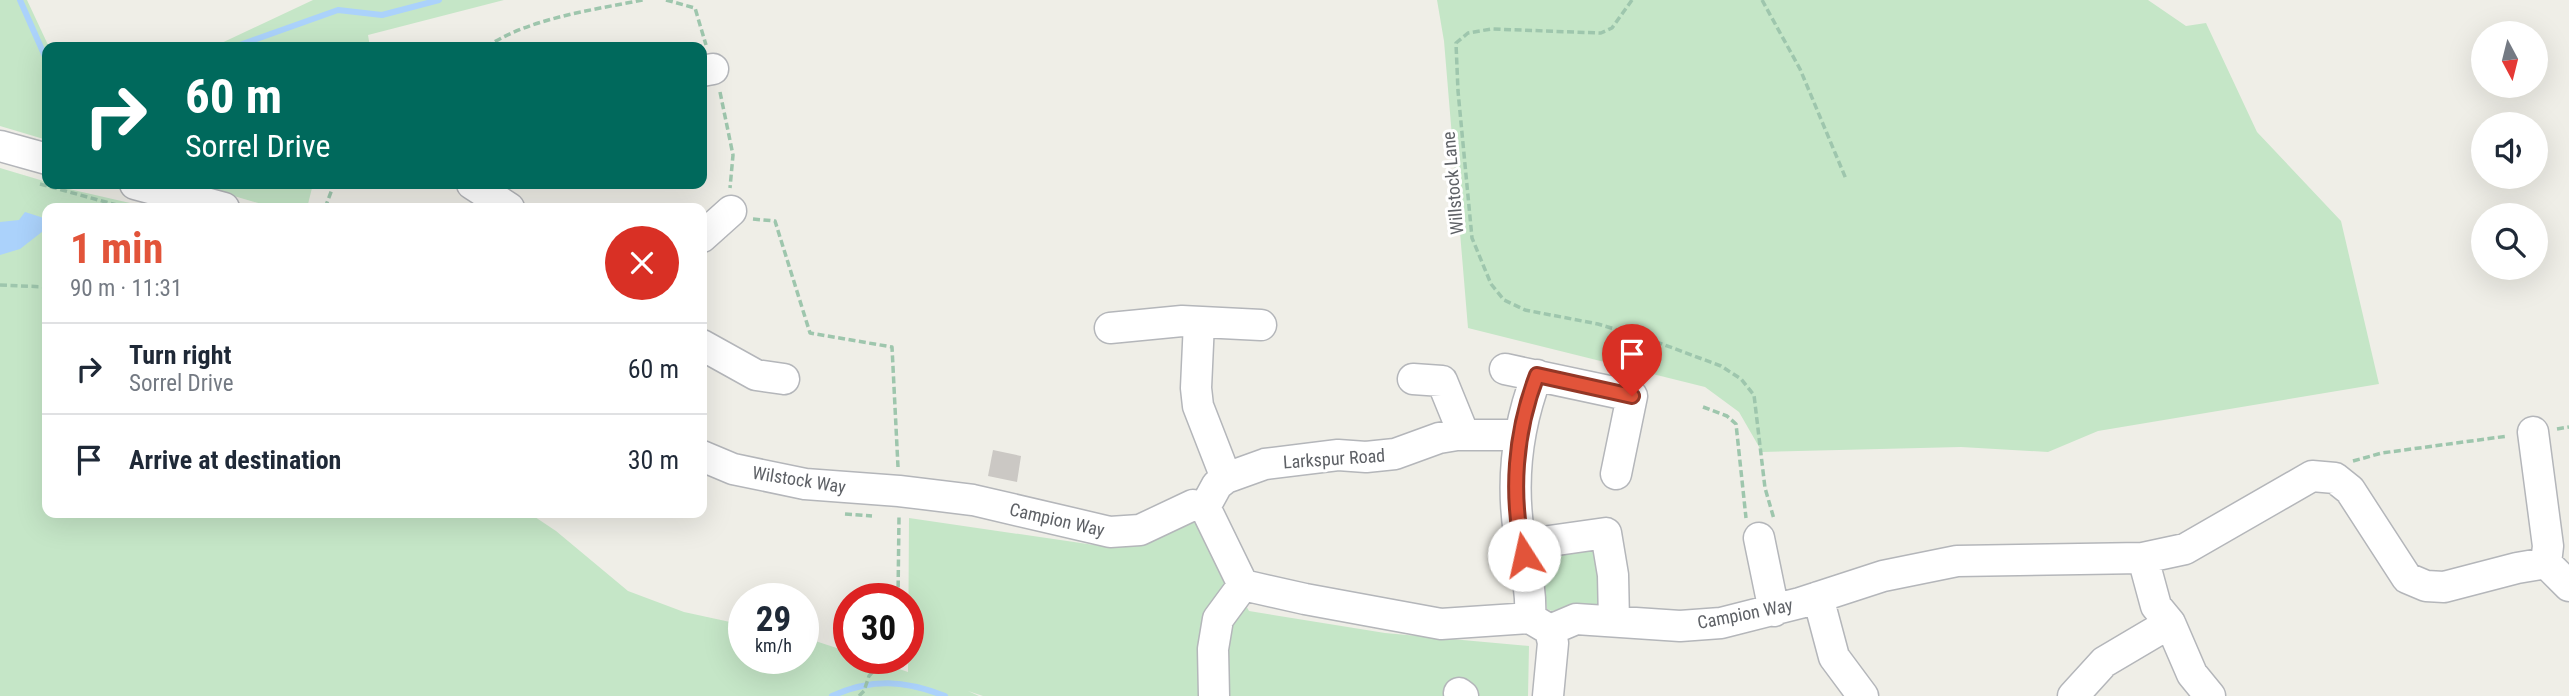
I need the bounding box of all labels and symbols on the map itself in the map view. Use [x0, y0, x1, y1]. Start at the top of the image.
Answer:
north arrow [2471, 21, 2548, 98]
street label: Willstock Lane [1438, 131, 1467, 235]
pin [1602, 324, 1662, 396]
street label: Larkspur Road [1282, 444, 1386, 473]
street label: Wilstock Way [751, 462, 848, 497]
street label: Campion Way [1008, 498, 1107, 541]
position arrow [1487, 518, 1561, 592]
speed limit sign: 30 [833, 583, 924, 674]
street label: Campion Way [1695, 594, 1795, 633]

